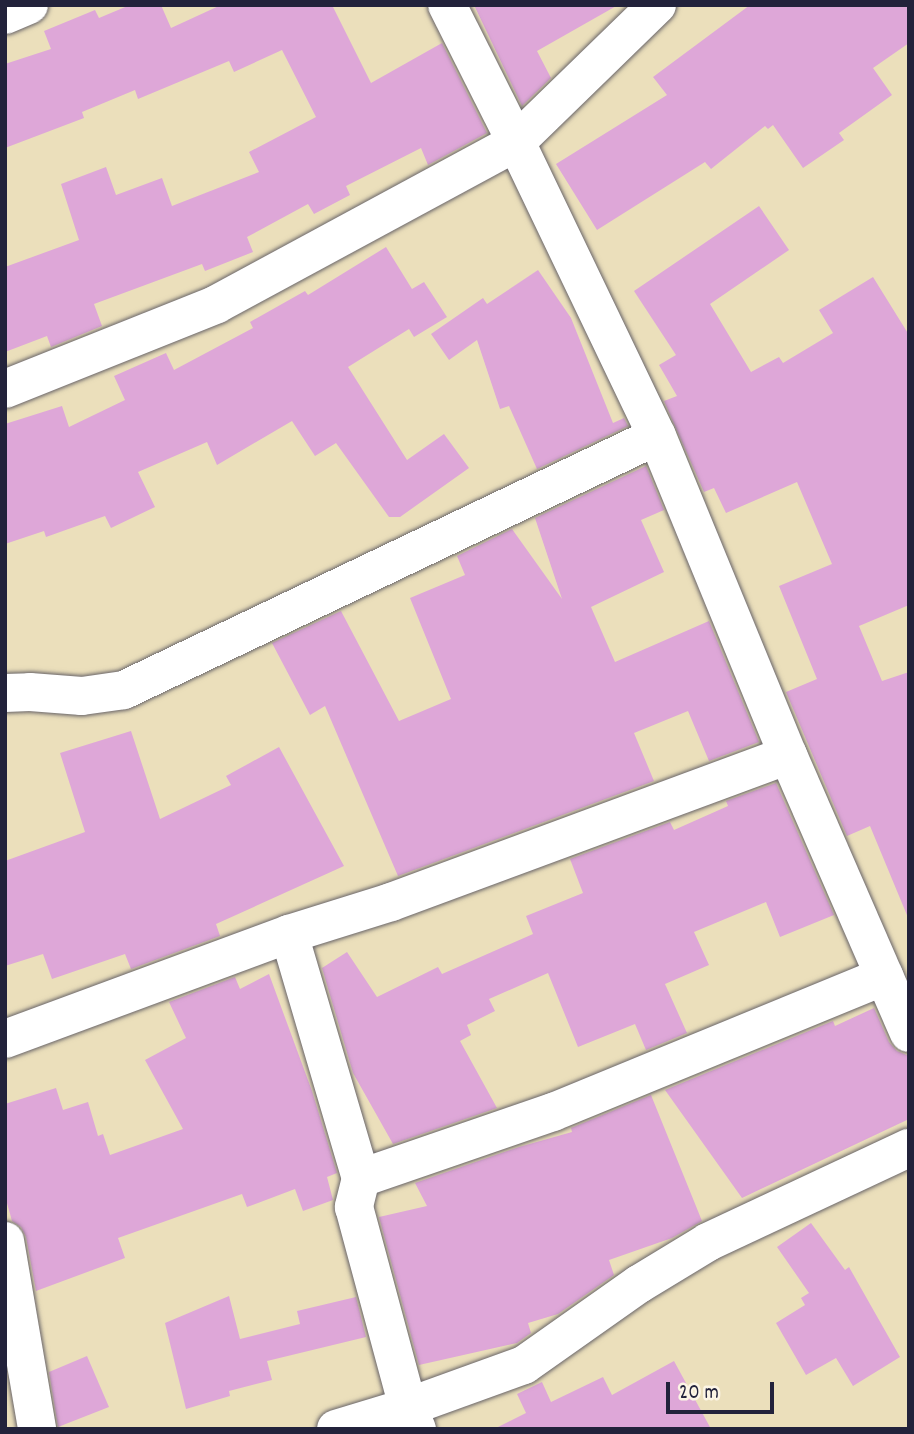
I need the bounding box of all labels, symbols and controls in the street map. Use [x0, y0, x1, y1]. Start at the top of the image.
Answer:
scale bar [669, 1368, 778, 1412]
text: 20 m [679, 1379, 719, 1409]

